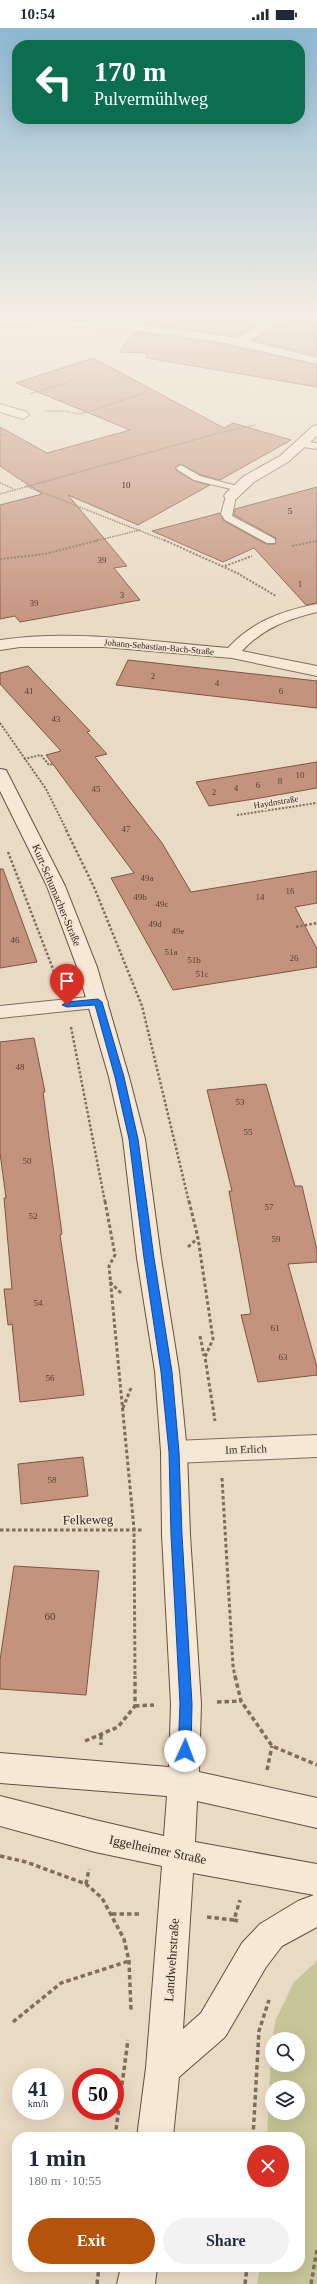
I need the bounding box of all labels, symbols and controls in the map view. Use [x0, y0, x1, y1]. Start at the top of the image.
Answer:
text: 10:54 [20, 6, 55, 22]
icon: left [28, 56, 80, 108]
text: 170 m [94, 56, 166, 87]
text: Pulvermühlweg [94, 89, 208, 109]
house number: 10 [122, 480, 131, 490]
house number: 5 [288, 506, 293, 516]
house number: 39 [98, 555, 107, 565]
house number: 1 [298, 579, 302, 589]
house number: 3 [120, 590, 125, 600]
house number: 39 [30, 598, 39, 608]
street label: Johann-Sebastian-Bach-Straße [104, 637, 214, 657]
house number: 2 [151, 671, 155, 681]
house number: 4 [215, 678, 220, 688]
house number: 41 [25, 686, 34, 696]
house number: 6 [279, 686, 284, 696]
house number: 43 [52, 714, 61, 724]
house number: 10 [296, 770, 305, 780]
house number: 8 [278, 776, 283, 786]
house number: 6 [256, 780, 261, 790]
house number: 4 [234, 783, 239, 793]
house number: 45 [92, 784, 101, 794]
house number: 2 [212, 787, 216, 797]
street label: Haydnstraße [253, 794, 299, 810]
house number: 47 [122, 824, 131, 834]
street label: Kurt-Schumacher-Straße [30, 842, 84, 948]
house number: 49a [141, 873, 154, 883]
house number: 16 [286, 886, 295, 896]
house number: 49b [133, 892, 147, 902]
house number: 14 [256, 892, 265, 902]
house number: 49c [156, 899, 169, 909]
house number: 49d [148, 919, 162, 929]
house number: 49e [172, 926, 185, 936]
house number: 46 [11, 935, 20, 945]
house number: 51a [165, 947, 178, 957]
house number: 26 [290, 953, 299, 963]
house number: 51b [187, 955, 201, 965]
pin [50, 964, 84, 1005]
house number: 51c [196, 969, 209, 979]
icon: arrive [56, 970, 78, 992]
house number: 48 [16, 1062, 25, 1072]
house number: 53 [236, 1097, 245, 1107]
house number: 55 [244, 1127, 253, 1137]
house number: 50 [23, 1156, 32, 1166]
house number: 57 [265, 1202, 274, 1212]
house number: 52 [29, 1211, 38, 1221]
house number: 59 [272, 1234, 281, 1244]
house number: 54 [34, 1298, 43, 1308]
house number: 61 [271, 1323, 280, 1333]
house number: 63 [279, 1352, 288, 1362]
house number: 56 [46, 1373, 55, 1383]
street label: Im Erlich [225, 1442, 268, 1456]
house number: 58 [48, 1475, 57, 1485]
street label: Felkeweg [63, 1512, 114, 1527]
house number: 60 [45, 1610, 56, 1622]
position arrow [164, 1730, 206, 1772]
street label: Iggelheimer Straße [108, 1832, 208, 1867]
street label: Landwehrstraße [161, 1918, 182, 2002]
map controls [265, 2032, 305, 2120]
button: search [265, 2032, 305, 2072]
speed limit sign: 50 [72, 2068, 124, 2120]
text: 41 [28, 2078, 48, 2100]
button: layers [265, 2080, 305, 2120]
text: km/h [28, 2098, 48, 2109]
text: 1 min [28, 2145, 86, 2171]
button: close [247, 2145, 289, 2187]
text: 180 m · 10:55 [28, 2173, 101, 2188]
button: Exit [28, 2218, 155, 2264]
button: Share [163, 2218, 289, 2264]

